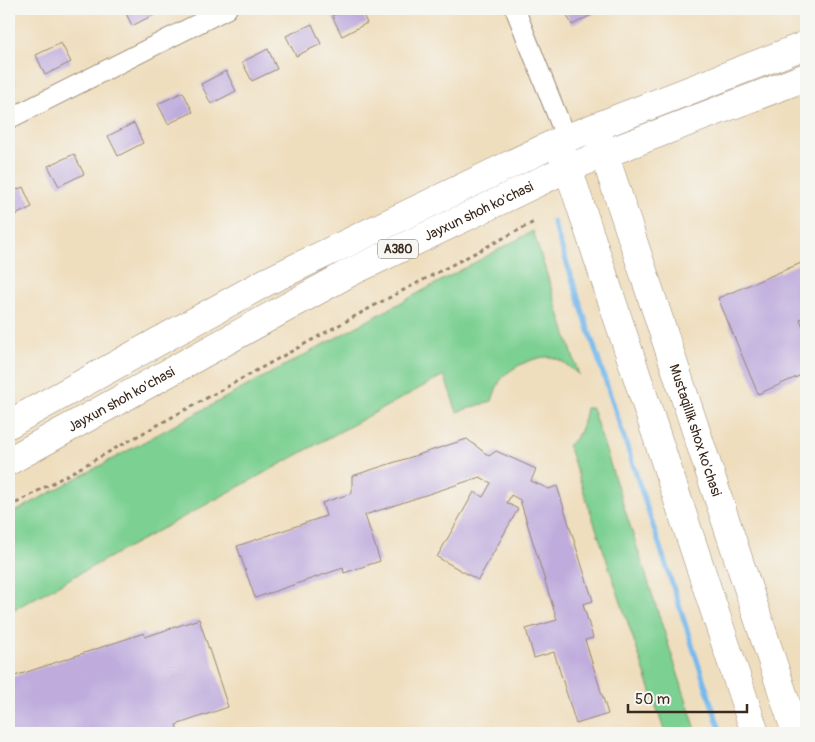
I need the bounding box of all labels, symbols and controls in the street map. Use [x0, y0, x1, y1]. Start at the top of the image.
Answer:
street label: Jayxun shoh ko'chasi [421, 177, 536, 244]
road number: A380 [378, 240, 418, 258]
street label: Jayxun shoh ko'chasi [65, 362, 178, 435]
street label: Mustaqillik shox ko'chasi [666, 362, 726, 499]
scale bar [628, 682, 746, 714]
text: 50 m [635, 690, 670, 709]

